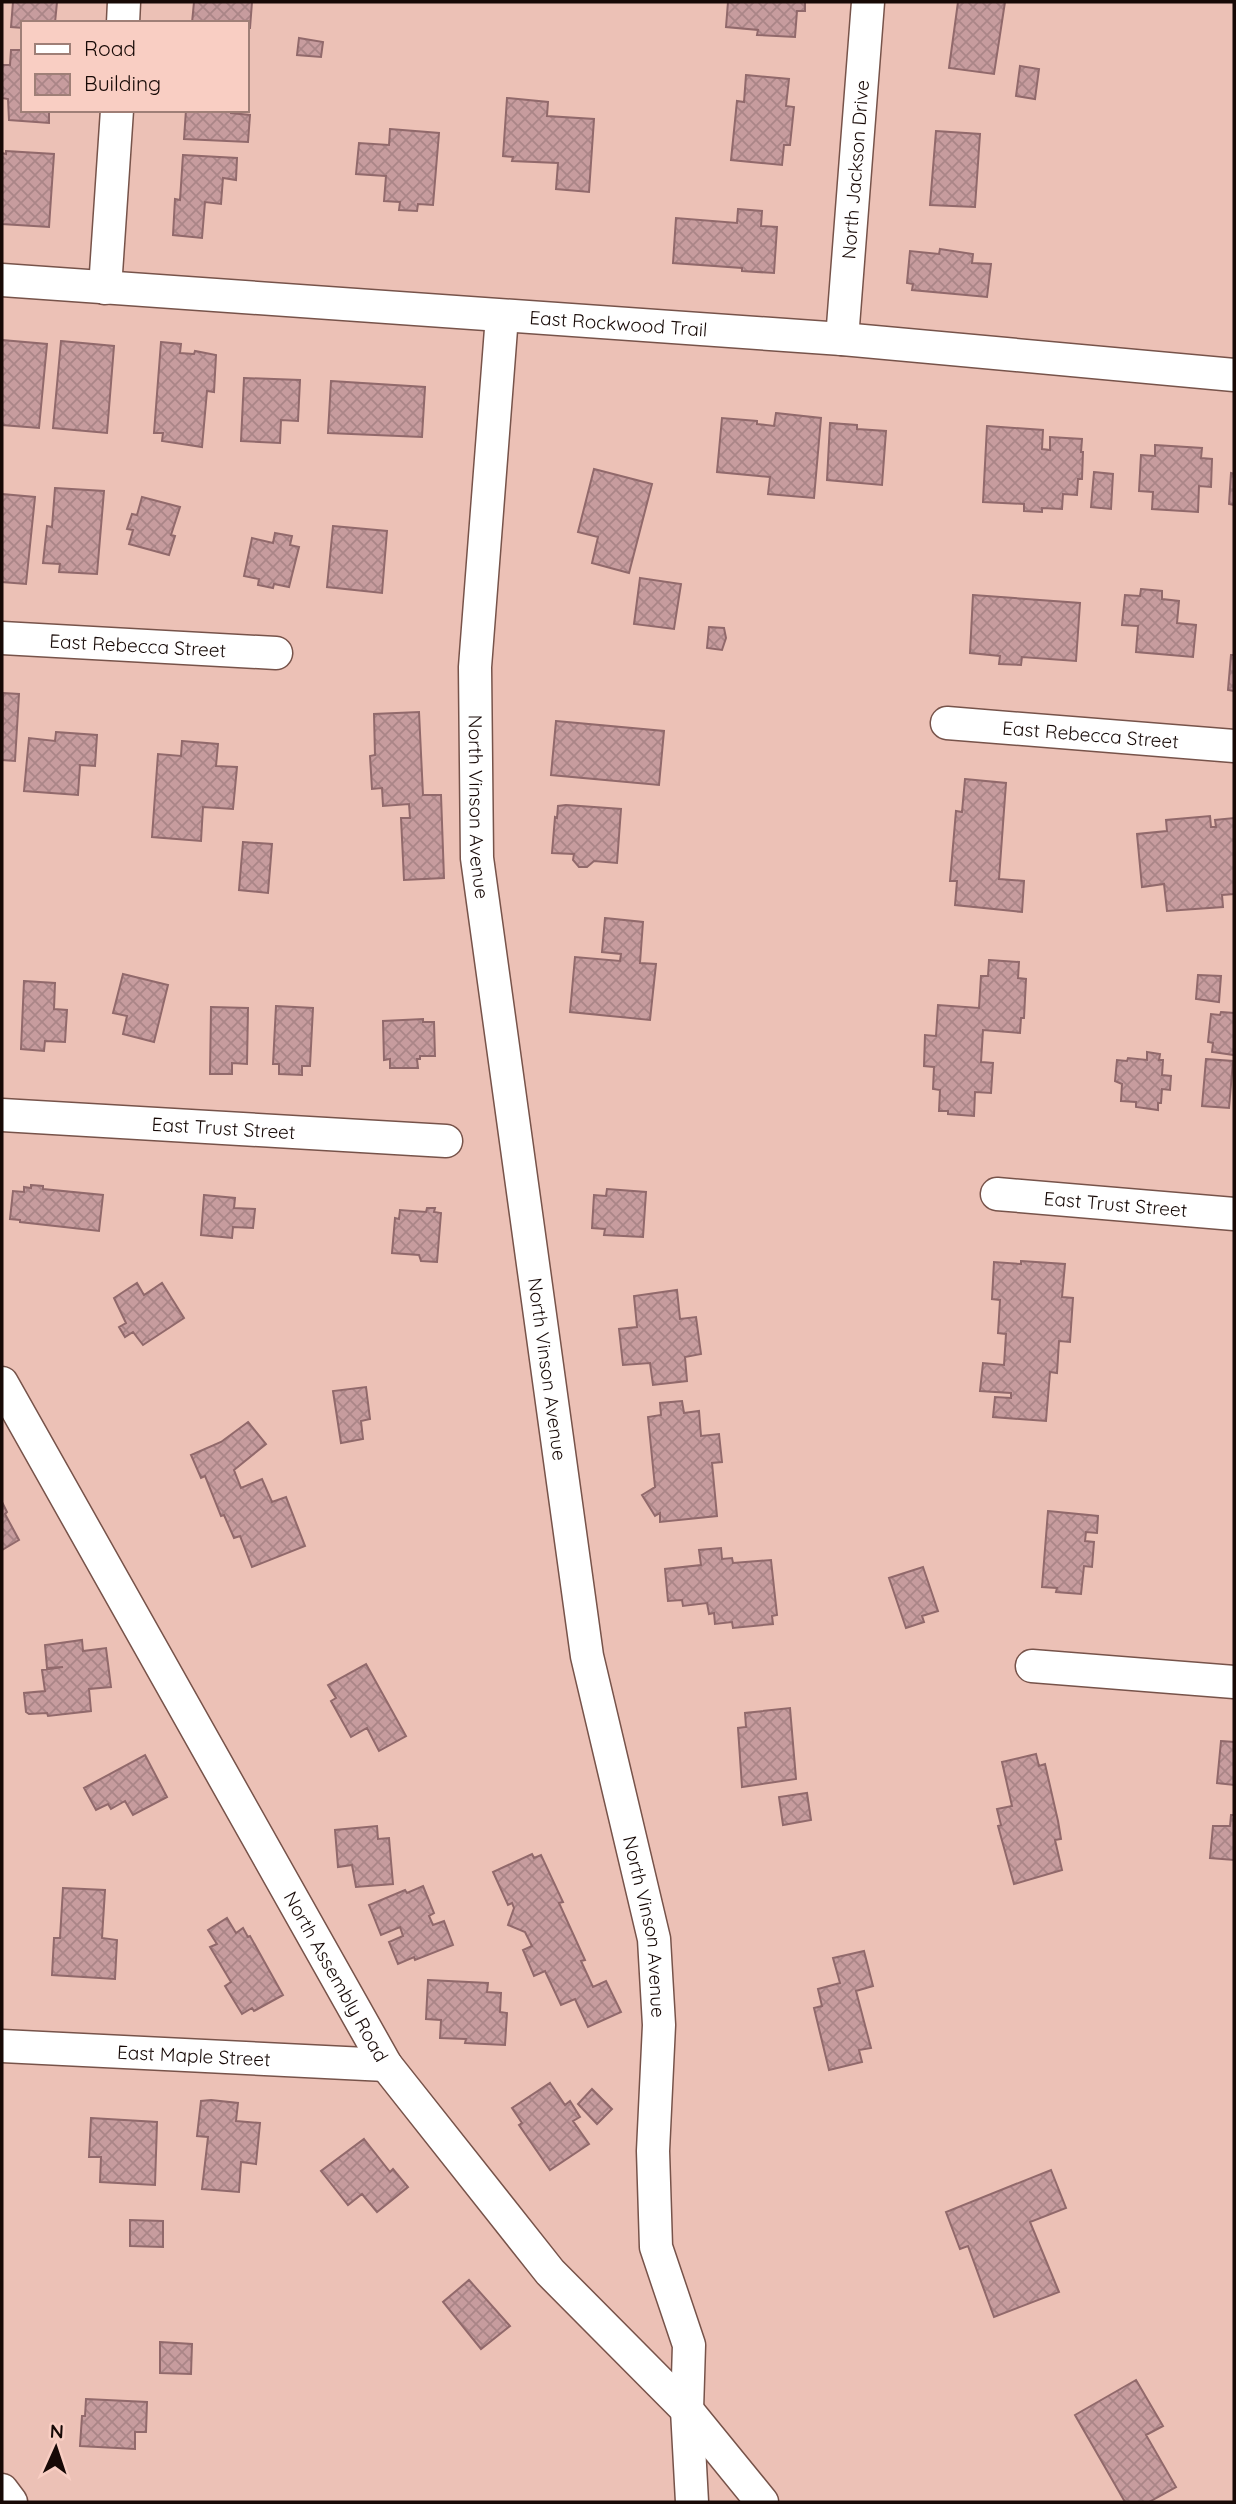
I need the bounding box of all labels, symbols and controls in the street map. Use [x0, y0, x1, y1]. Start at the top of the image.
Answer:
legend [21, 21, 248, 112]
text: Road [84, 35, 136, 61]
text: Building [84, 70, 161, 96]
street label: North Jackson Drive [836, 79, 874, 260]
street label: East Rockwood Trail [529, 305, 708, 342]
street label: East Rebecca Street [49, 629, 227, 662]
street label: North Vinson Avenue [464, 715, 495, 900]
street label: East Rebecca Street [1001, 715, 1180, 754]
street label: East Trust Street [151, 1112, 296, 1144]
street label: East Trust Street [1043, 1186, 1188, 1222]
street label: North Vinson Avenue [523, 1276, 572, 1462]
street label: North Vinson Avenue [618, 1833, 671, 2018]
street label: North Assembly Road [279, 1887, 394, 2066]
street label: East Maple Street [116, 2040, 271, 2071]
north arrow [21, 2413, 91, 2483]
text: N [49, 2419, 64, 2443]

